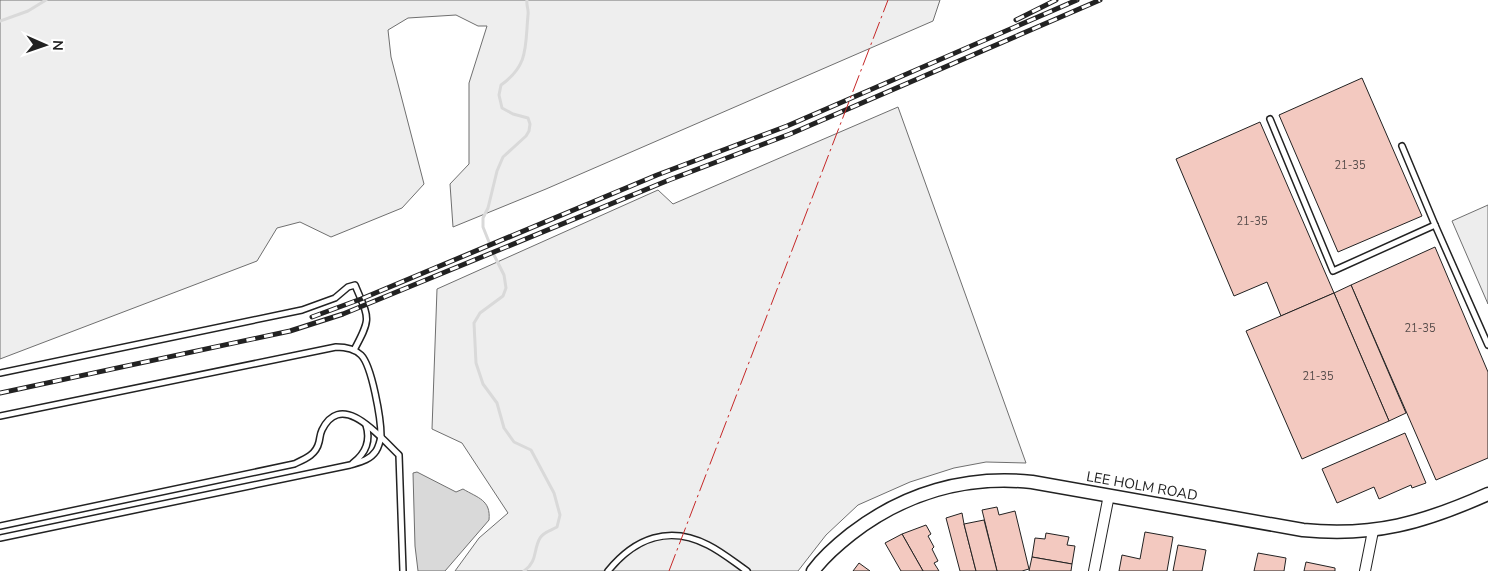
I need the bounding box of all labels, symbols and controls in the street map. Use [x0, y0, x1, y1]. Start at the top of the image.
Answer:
north arrow [20, 20, 70, 70]
text: N [48, 40, 67, 51]
house number: 21-35 [1334, 158, 1366, 173]
house number: 21-35 [1236, 214, 1268, 229]
house number: 21-35 [1404, 321, 1436, 336]
house number: 21-35 [1302, 369, 1334, 384]
street label: LEE HOLM ROAD [1085, 467, 1199, 505]

